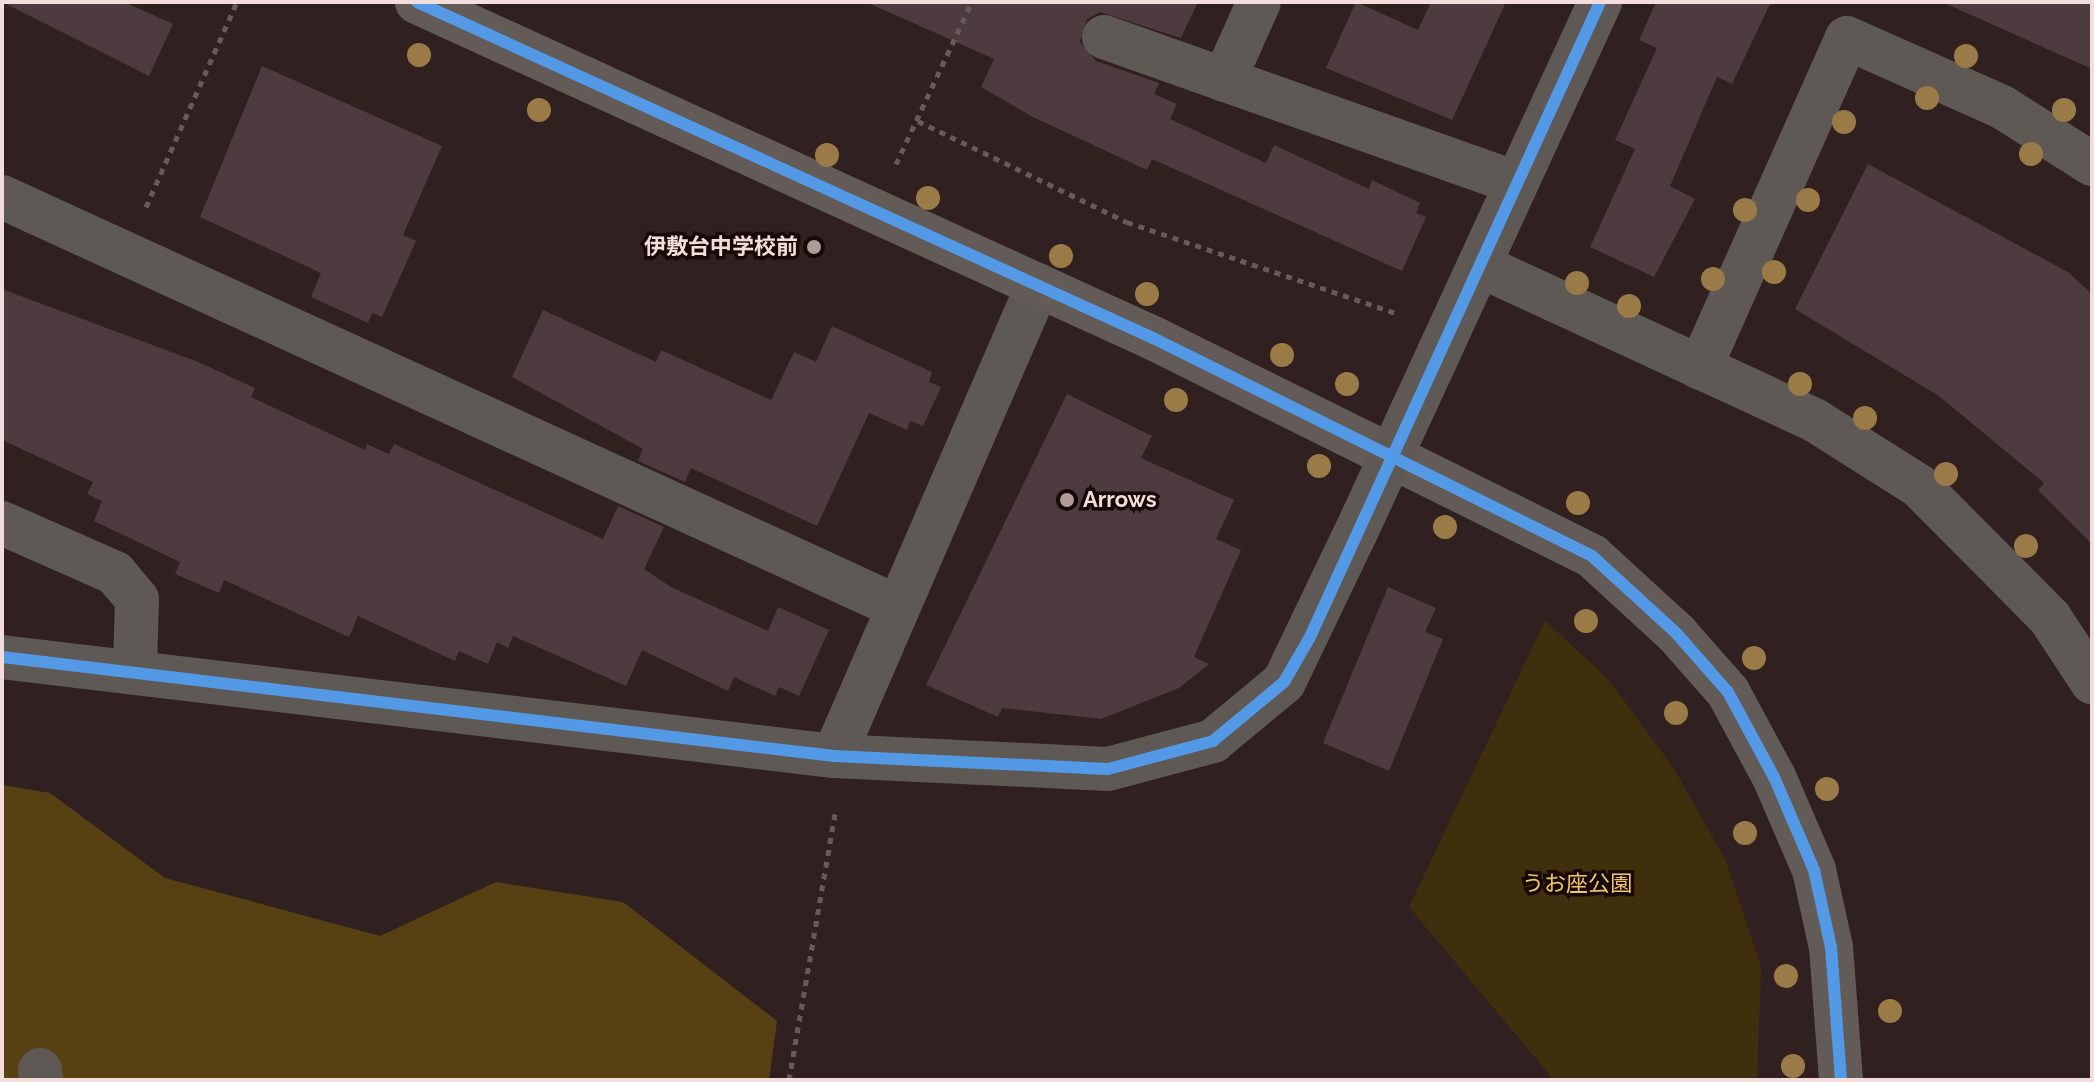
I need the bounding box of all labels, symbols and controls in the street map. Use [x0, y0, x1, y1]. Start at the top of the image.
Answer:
place label: 伊敷台中学校前 [644, 234, 798, 260]
marker: 伊敷台中学校前 [805, 238, 823, 256]
place label: Arrows [1083, 487, 1157, 513]
marker: Arrows [1058, 491, 1076, 509]
park label: うお座公園 [1522, 871, 1632, 897]

